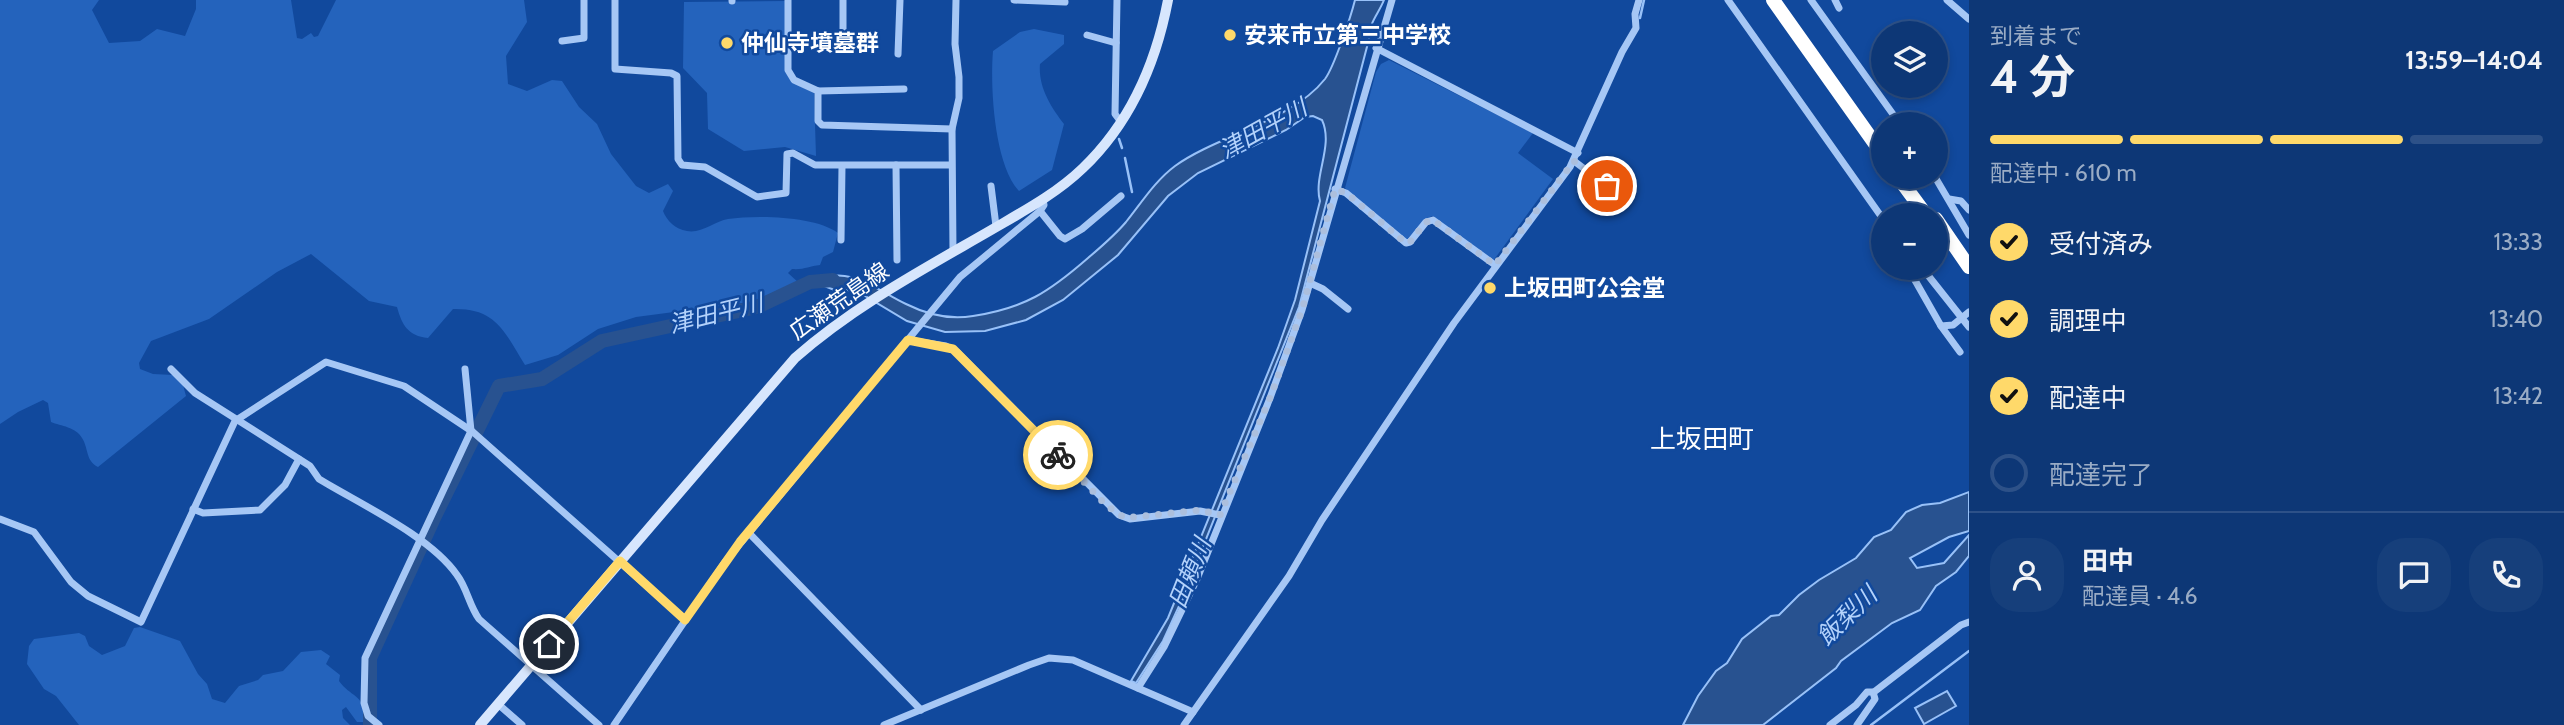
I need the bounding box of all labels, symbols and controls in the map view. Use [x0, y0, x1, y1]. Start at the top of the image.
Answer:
place label: 安来市立第三中学校 [1244, 21, 1451, 49]
map controls [1871, 21, 1948, 280]
button: layers [1871, 21, 1948, 98]
text: 到着まで [1990, 22, 2082, 50]
marker: 安来市立第三中学校 [1222, 27, 1238, 43]
place label: 仲仙寺墳墓群 [741, 29, 879, 57]
marker: 仲仙寺墳墓群 [719, 35, 735, 51]
text: 13:59–14:04 [2405, 44, 2543, 76]
text: 4 分 [1990, 49, 2075, 105]
water label: 津田平川 [1214, 91, 1314, 165]
button: + [1871, 112, 1948, 189]
pin [1577, 156, 1637, 216]
text: 配達中 · 610 m [1990, 159, 2137, 187]
icon: bag [1588, 167, 1626, 205]
button: − [1871, 203, 1948, 280]
icon: check [1990, 223, 2028, 261]
text: 受付済み [2049, 228, 2153, 260]
text: 13:33 [2493, 228, 2543, 256]
street label: 広瀬荒島線 [784, 257, 894, 345]
place label: 上坂田町公会堂 [1504, 274, 1665, 302]
marker: 上坂田町公会堂 [1482, 280, 1498, 296]
water label: 津田平川 [666, 287, 769, 339]
icon: check [1990, 300, 2028, 338]
text: 調理中 [2049, 305, 2127, 337]
text: 13:40 [2489, 305, 2543, 333]
icon: check [1990, 377, 2028, 415]
text: 配達中 [2049, 382, 2127, 414]
text: 13:42 [2493, 382, 2543, 410]
courier [1023, 420, 1093, 490]
district label: 上坂田町 [1650, 423, 1754, 455]
icon: bike [1039, 436, 1077, 474]
text: 配達完了 [2049, 459, 2153, 491]
water label: 田頼川 [1163, 531, 1218, 612]
button: person [1990, 538, 2064, 612]
button: chat [2377, 538, 2451, 612]
button: phone [2469, 538, 2543, 612]
text: 田中 [2082, 545, 2134, 577]
water label: 飯梨川 [1811, 578, 1885, 651]
text: 配達員 · 4.6 [2082, 582, 2198, 610]
pin [519, 614, 579, 674]
icon: home [530, 625, 568, 663]

